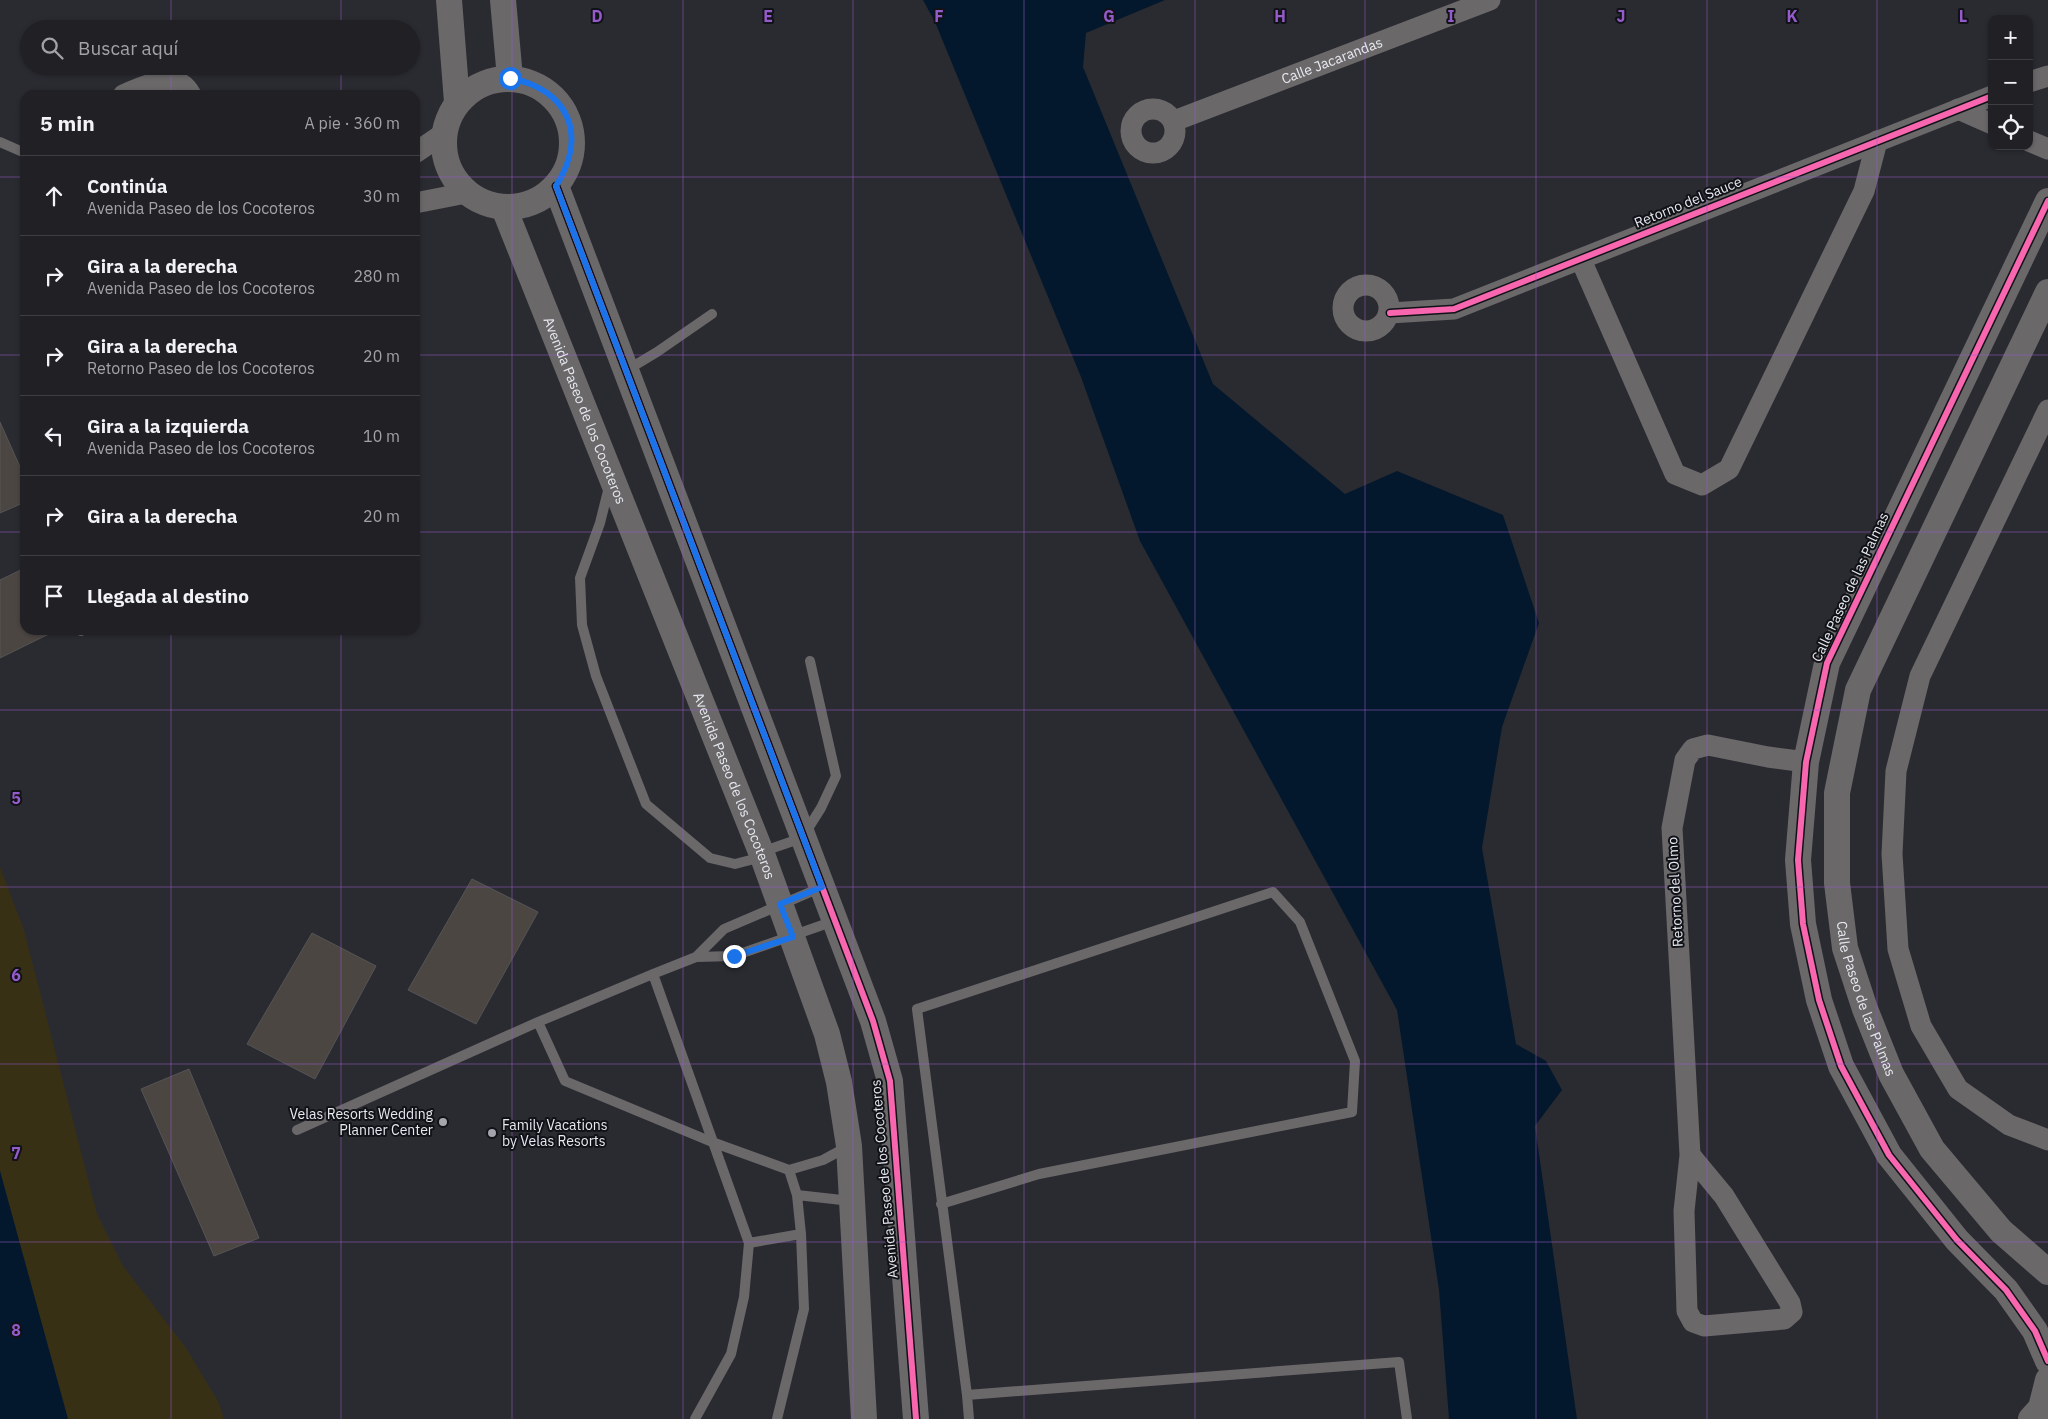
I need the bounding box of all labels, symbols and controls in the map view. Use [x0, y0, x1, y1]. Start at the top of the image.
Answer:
text: D [591, 6, 603, 26]
text: E [763, 6, 773, 26]
text: F [934, 6, 944, 26]
text: G [1103, 6, 1115, 26]
text: H [1274, 6, 1286, 26]
text: I [1448, 6, 1455, 26]
text: J [1617, 6, 1625, 26]
text: K [1786, 6, 1798, 26]
text: L [1959, 6, 1967, 26]
map controls [1988, 15, 2033, 150]
button: + [1988, 15, 2033, 60]
search box [20, 20, 420, 75]
street label: Calle Jacarandas [1279, 33, 1385, 88]
icon: search [38, 34, 66, 62]
text: Buscar aquí [78, 36, 178, 60]
button: − [1988, 60, 2033, 105]
route start [499, 67, 522, 90]
button: locate [1988, 105, 2033, 150]
text: 5 min [40, 109, 95, 137]
text: A pie · 360 m [305, 113, 400, 133]
street label: Retorno del Sauce [1632, 172, 1745, 232]
text: Continúa [87, 174, 168, 198]
icon: ahead [40, 182, 68, 210]
text: 30 m [363, 186, 400, 206]
text: Avenida Paseo de los Cocoteros [87, 198, 315, 218]
text: Gira a la derecha [87, 254, 238, 278]
icon: right [40, 262, 68, 290]
text: 280 m [353, 266, 400, 286]
text: Avenida Paseo de los Cocoteros [87, 278, 315, 298]
street label: Avenida Paseo de los Cocoteros [539, 314, 630, 507]
text: Gira a la derecha [87, 334, 238, 358]
icon: right [40, 342, 68, 370]
text: 20 m [363, 346, 400, 366]
text: Retorno Paseo de los Cocoteros [87, 358, 315, 378]
text: Gira a la izquierda [87, 414, 249, 438]
icon: left [40, 422, 68, 450]
text: 10 m [363, 426, 400, 446]
text: Avenida Paseo de los Cocoteros [87, 438, 315, 458]
icon: right [40, 502, 68, 530]
text: Gira a la derecha [87, 504, 238, 528]
text: 20 m [363, 506, 400, 526]
street label: Calle Paseo de las Palmas [1807, 509, 1893, 665]
icon: arrive [40, 582, 68, 610]
text: Llegada al destino [87, 584, 249, 608]
street label: Avenida Paseo de los Cocoteros [689, 690, 779, 882]
text: 5 [11, 788, 21, 808]
street label: Retorno del Olmo [1663, 836, 1687, 947]
street label: Calle Paseo de las Palmas [1833, 920, 1900, 1079]
route end [723, 945, 746, 968]
text: 6 [11, 965, 21, 985]
street label: Avenida Paseo de los Cocoteros [866, 1079, 902, 1279]
place label: Velas Resorts Wedding Planner Center [289, 1105, 434, 1139]
marker: Velas Resorts Wedding Planner Center [437, 1116, 449, 1128]
place label: Family Vacations by Velas Resorts [502, 1116, 608, 1150]
marker: Family Vacations by Velas Resorts [486, 1127, 498, 1139]
text: 7 [11, 1143, 21, 1163]
text: 8 [11, 1320, 21, 1340]

